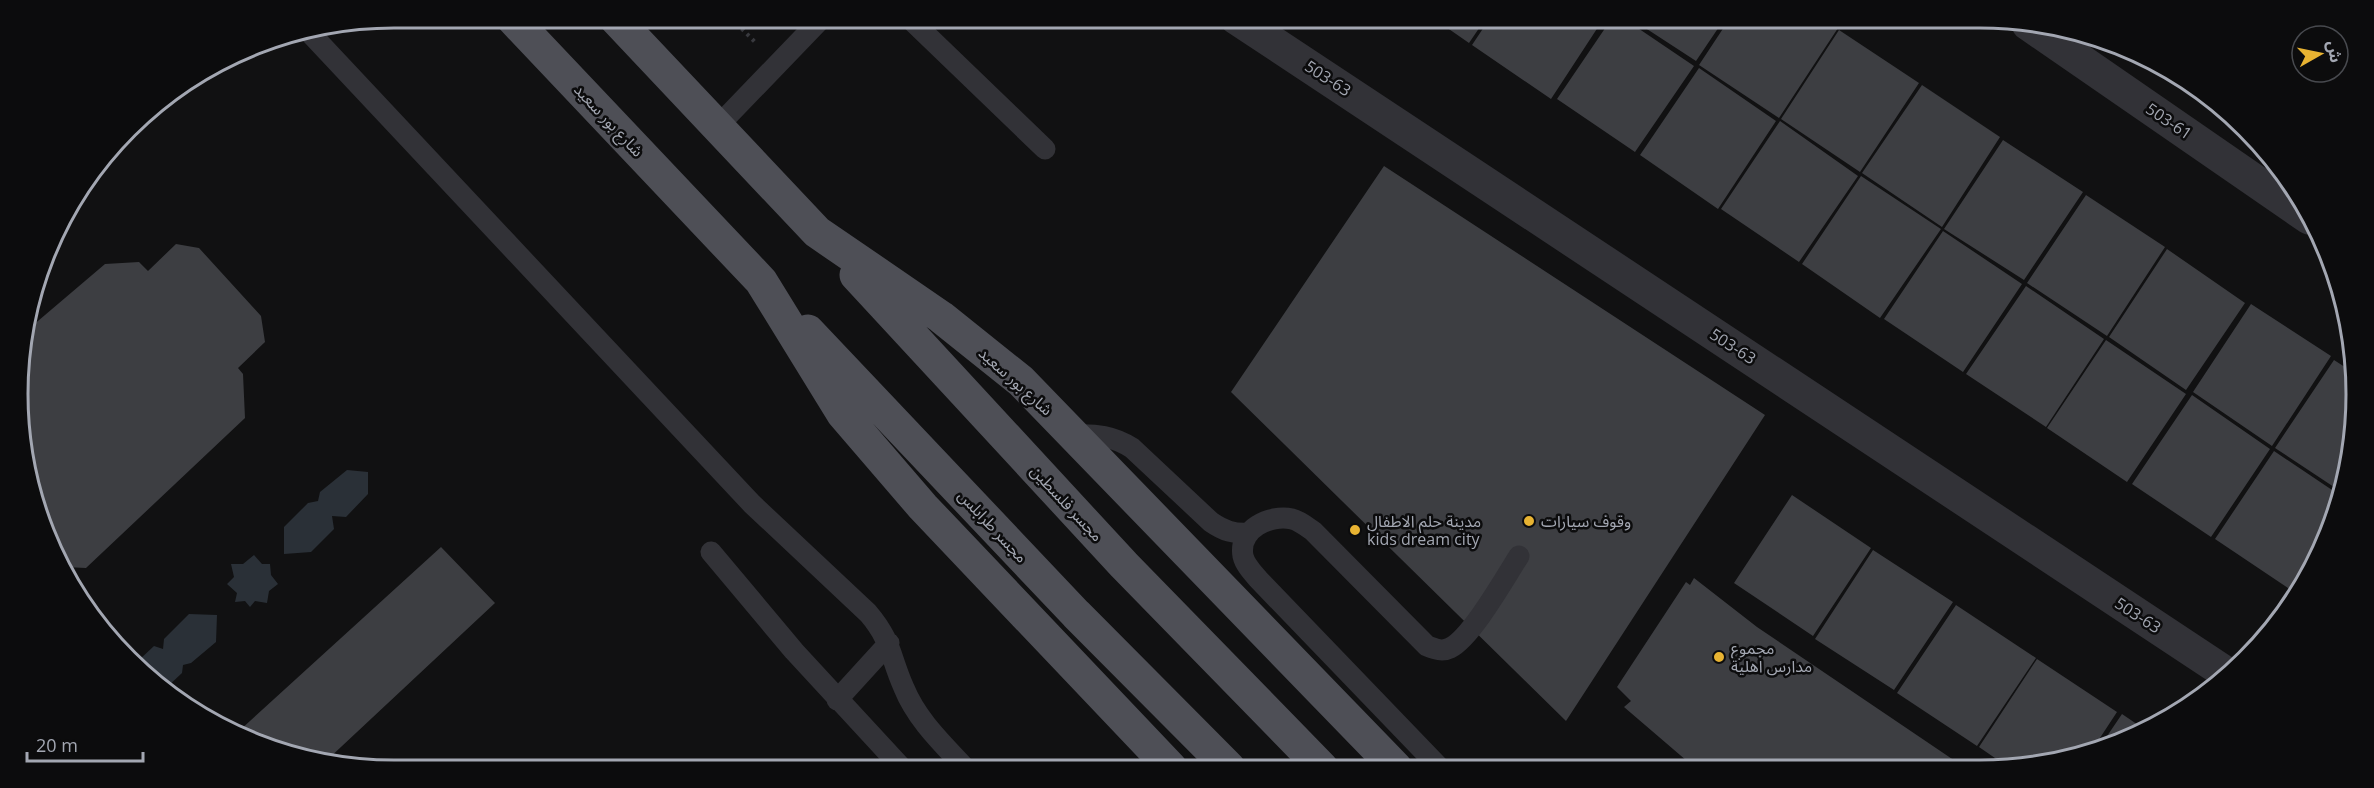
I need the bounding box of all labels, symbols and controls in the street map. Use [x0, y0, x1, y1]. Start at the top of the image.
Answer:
north arrow [2290, 24, 2350, 84]
text: ش [2322, 39, 2347, 64]
street label: 503-63 [1301, 55, 1355, 101]
street label: شارع بور سعيد [568, 79, 649, 163]
street label: 503-61 [2142, 98, 2196, 144]
street label: 503-63 [1706, 323, 1760, 369]
street label: شارع بور سعيد [973, 342, 1058, 422]
street label: مجسر فلسطين [1026, 460, 1108, 546]
street label: مجسر طرابلس [953, 485, 1033, 567]
place label: مدينة حلم الاطفال kids dream city [1367, 510, 1481, 550]
place label: وقوف سيارات [1541, 510, 1631, 532]
marker: وقوف سيارات [1522, 514, 1536, 528]
marker: مدينة حلم الاطفال kids dream city [1348, 523, 1362, 537]
street label: 503-63 [2111, 592, 2165, 638]
place label: مجموع مدارس اهلية [1731, 637, 1812, 677]
marker: مجموع مدارس اهلية [1712, 650, 1726, 664]
scale bar [27, 725, 142, 763]
text: 20 m [36, 733, 78, 757]

